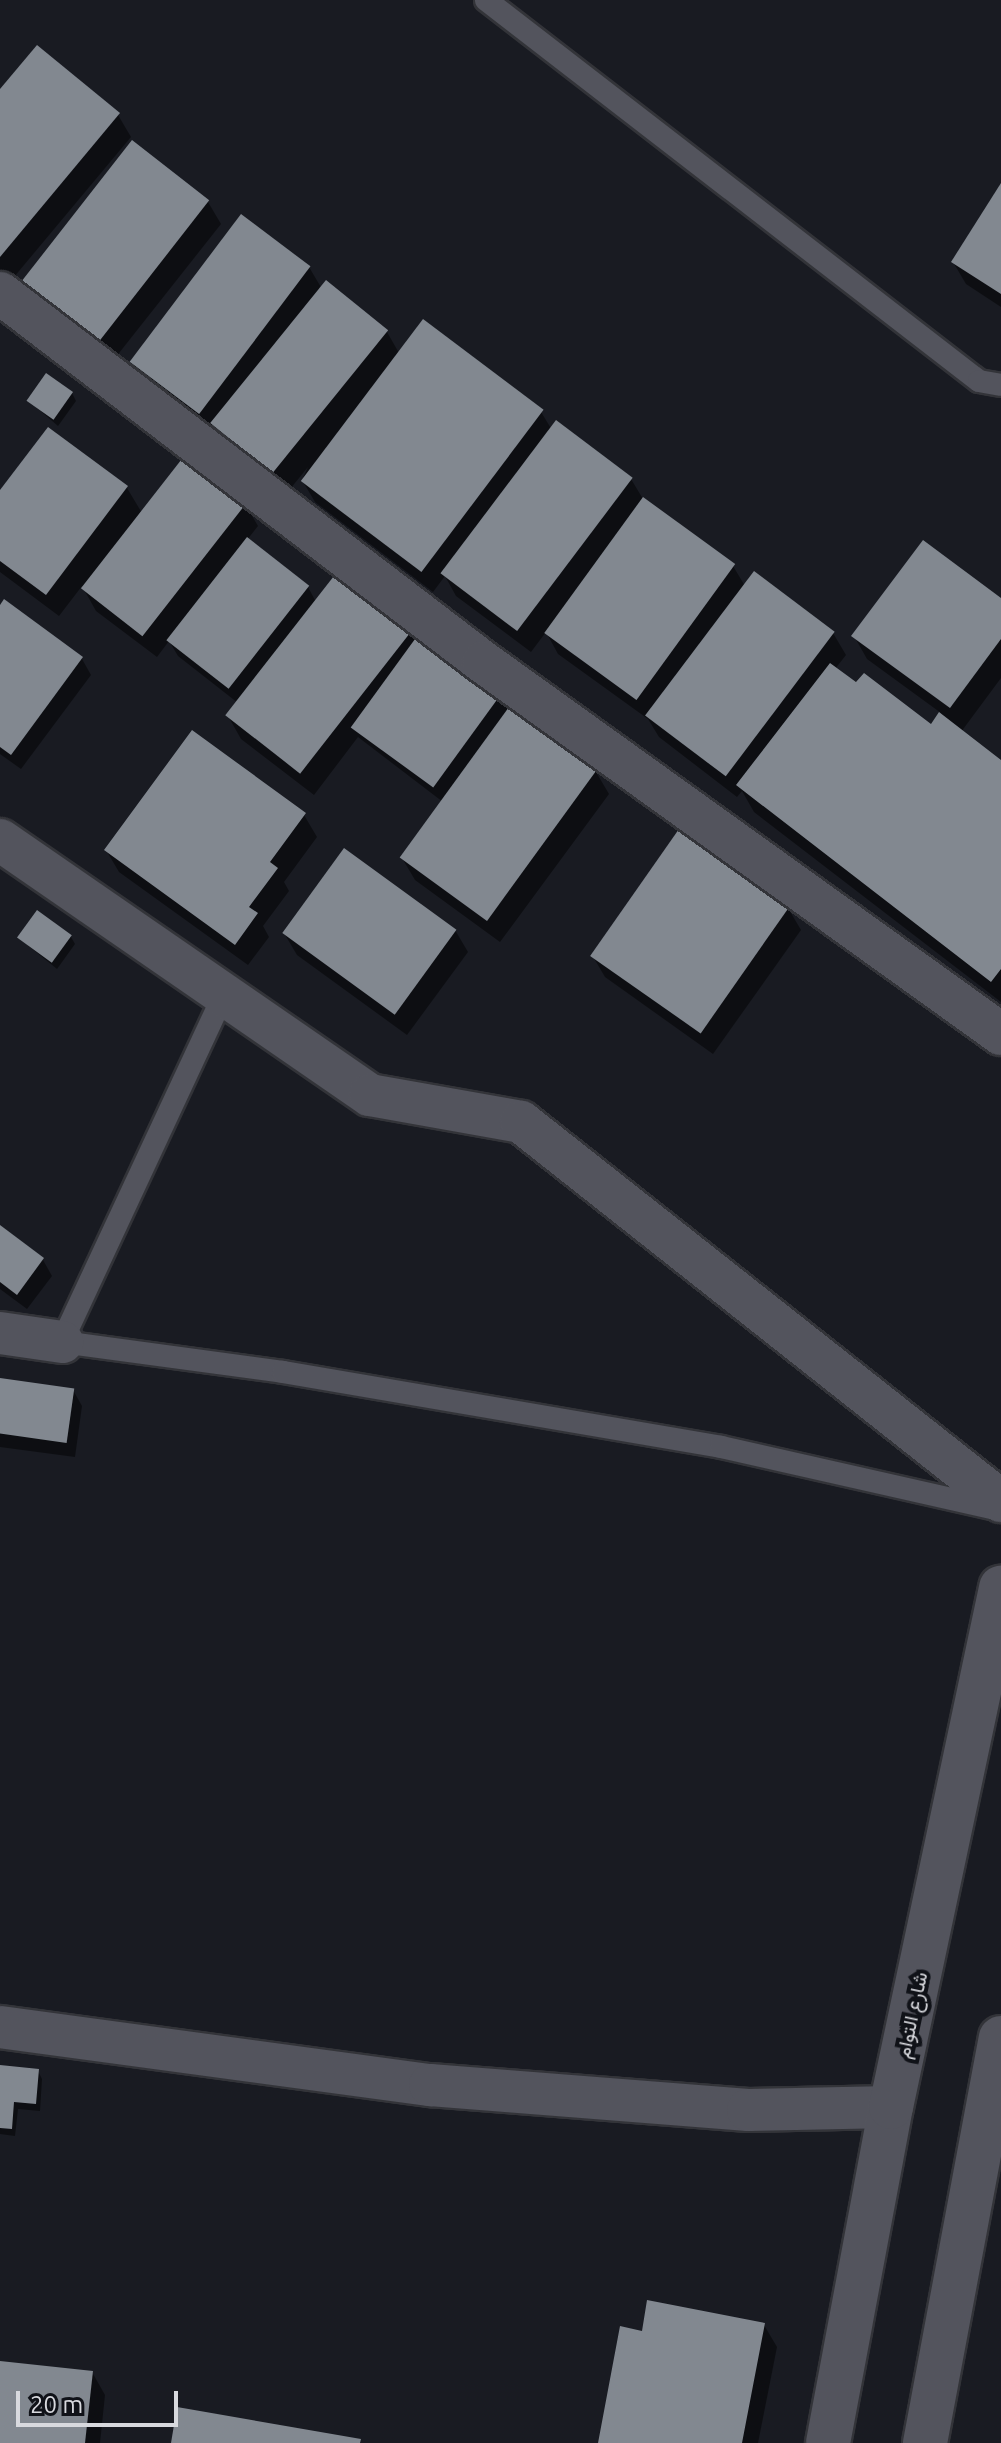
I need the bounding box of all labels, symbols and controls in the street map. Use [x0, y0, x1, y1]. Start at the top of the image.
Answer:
street label: شارع التوام [890, 1970, 932, 2060]
scale bar [20, 2375, 182, 2425]
text: 20 m [30, 2391, 83, 2418]

